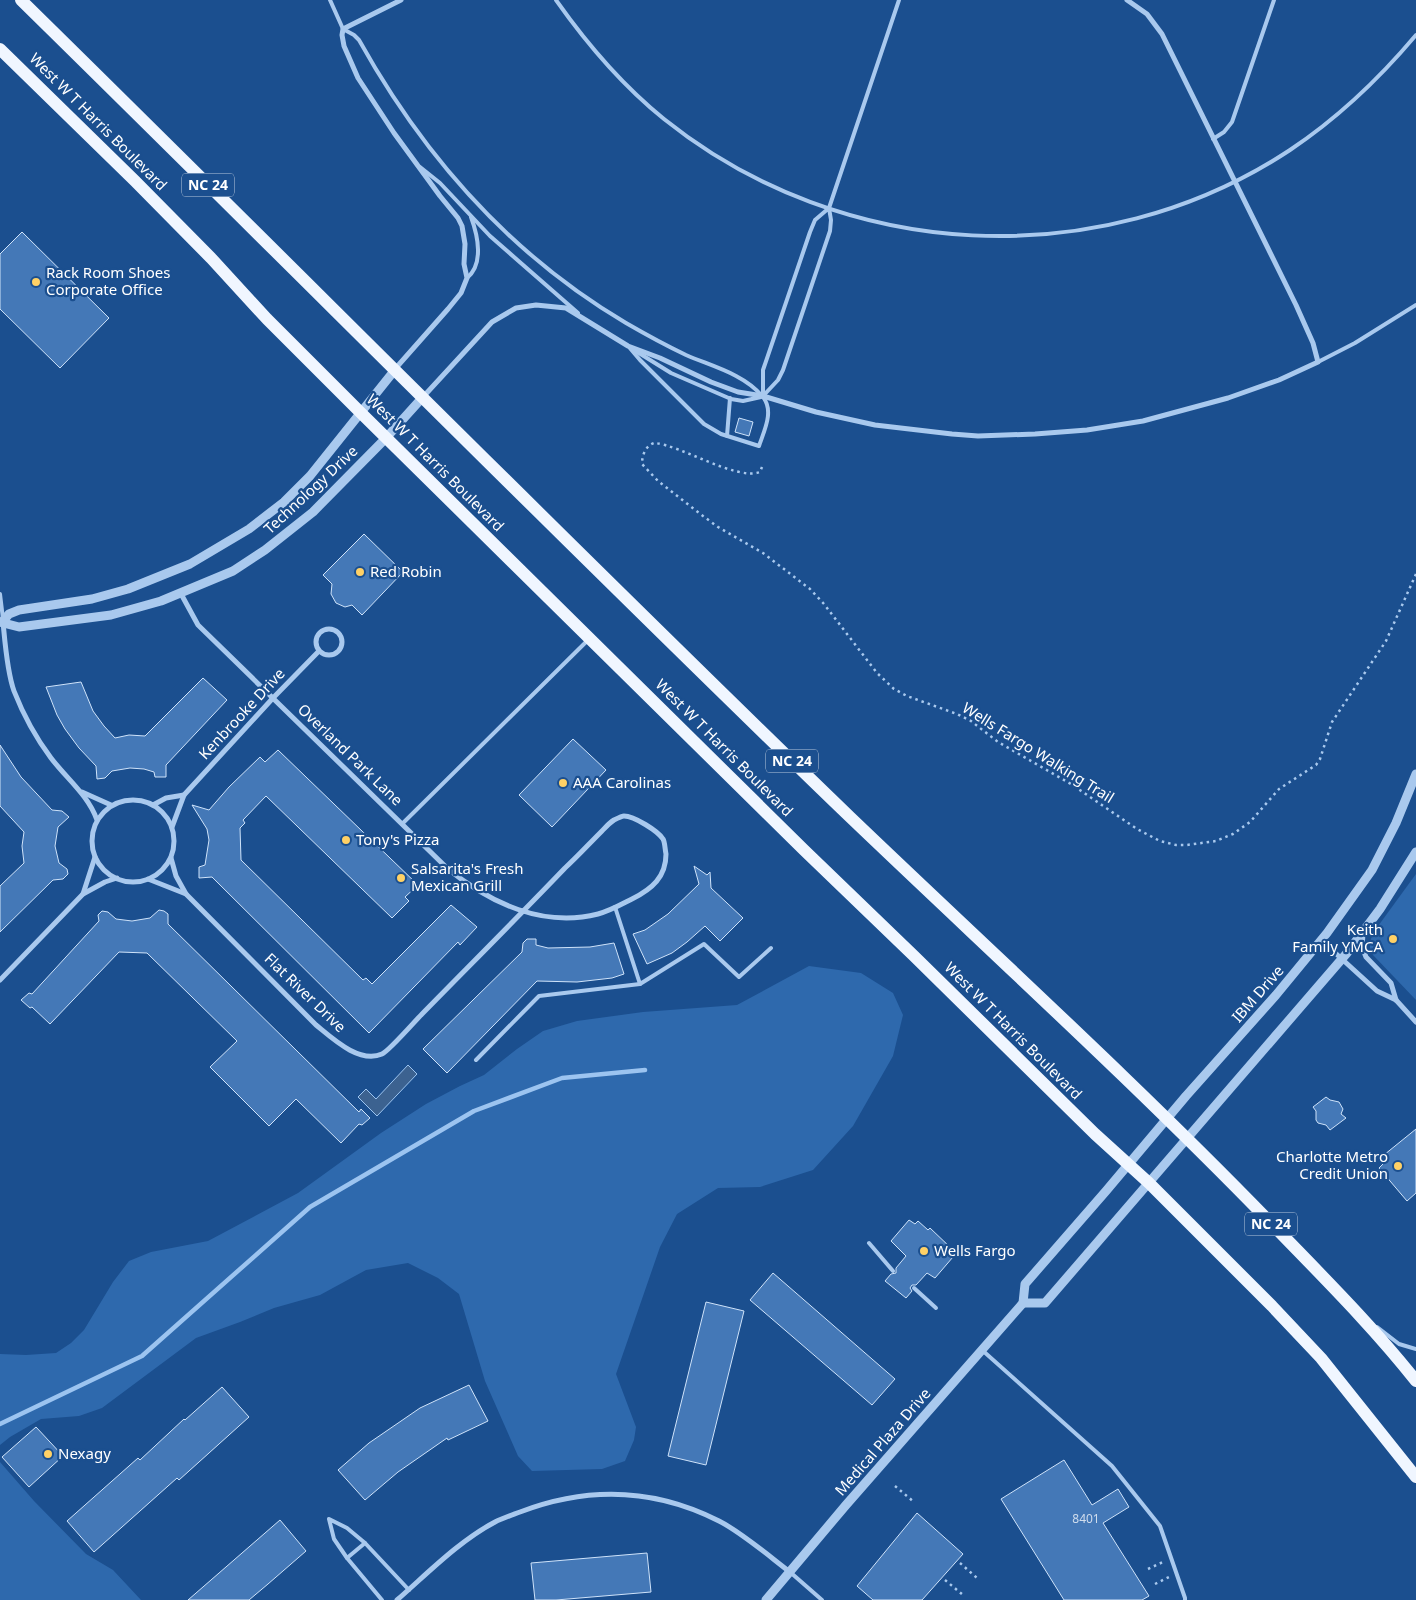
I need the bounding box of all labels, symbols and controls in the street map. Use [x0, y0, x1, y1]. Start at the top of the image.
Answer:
street label: West W T Harris Boulevard [26, 48, 172, 194]
road number: NC 24 [182, 174, 234, 196]
place label: Rack Room Shoes Corporate Office [46, 262, 171, 299]
marker: Rack Room Shoes Corporate Office [30, 276, 42, 288]
street label: West W T Harris Boulevard [363, 389, 509, 535]
street label: Technology Drive [259, 441, 362, 538]
place label: Red Robin [370, 561, 442, 581]
marker: Red Robin [354, 566, 366, 578]
street label: Kenbrooke Drive [194, 663, 289, 763]
street label: West W T Harris Boulevard [652, 674, 798, 820]
street label: Wells Fargo Walking Trail [959, 697, 1118, 807]
street label: Overland Park Lane [294, 699, 407, 810]
road number: NC 24 [766, 749, 818, 772]
place label: AAA Carolinas [573, 772, 671, 792]
marker: AAA Carolinas [557, 777, 569, 789]
place label: Tony's Pizza [356, 829, 439, 849]
marker: Tony's Pizza [340, 834, 352, 846]
place label: Salsarita's Fresh Mexican Grill [411, 858, 523, 895]
marker: Salsarita's Fresh Mexican Grill [395, 872, 407, 884]
place label: Keith Family YMCA [1292, 919, 1383, 956]
marker: Keith Family YMCA [1387, 933, 1399, 945]
street label: Flat River Drive [261, 948, 351, 1036]
street label: West W T Harris Boulevard [941, 957, 1087, 1103]
street label: IBM Drive [1227, 961, 1288, 1026]
place label: Charlotte Metro Credit Union [1276, 1146, 1388, 1183]
marker: Charlotte Metro Credit Union [1392, 1160, 1404, 1172]
road number: NC 24 [1245, 1212, 1297, 1236]
place label: Wells Fargo [934, 1240, 1015, 1260]
marker: Wells Fargo [918, 1245, 930, 1257]
street label: Medical Plaza Drive [830, 1383, 935, 1499]
place label: Nexagy [58, 1443, 111, 1463]
marker: Nexagy [42, 1448, 54, 1460]
house number: 8401 [1072, 1510, 1100, 1527]

